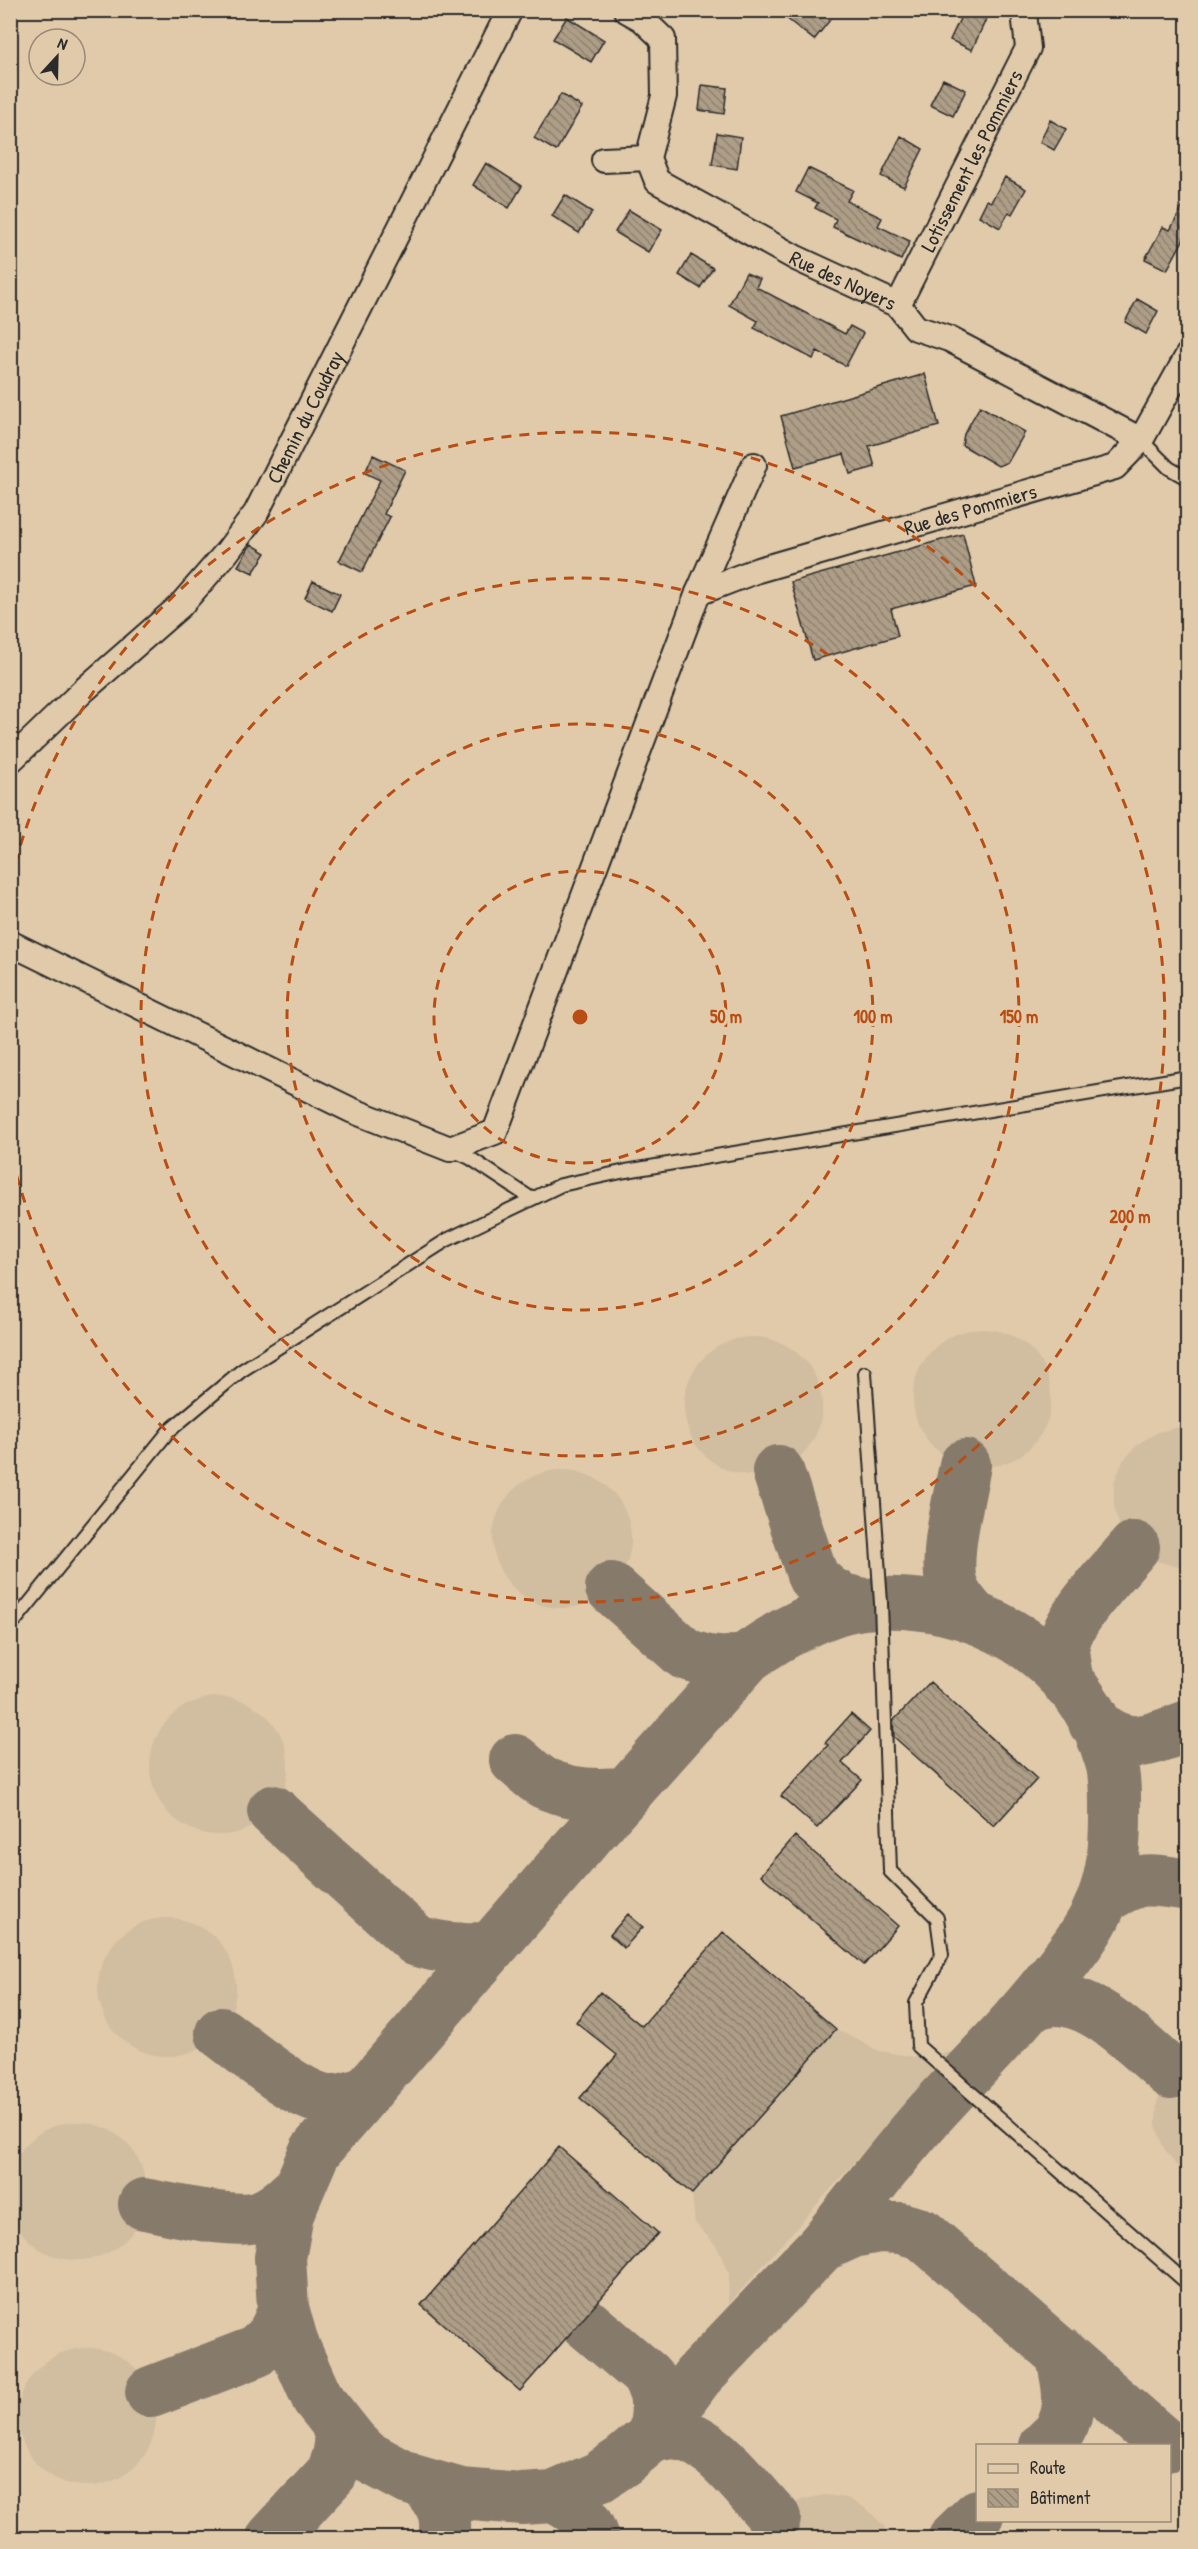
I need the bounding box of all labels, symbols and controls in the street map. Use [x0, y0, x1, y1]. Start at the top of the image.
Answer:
north arrow [27, 27, 87, 87]
text: N [55, 31, 71, 55]
street label: Lotissement les Pommiers [913, 65, 1029, 256]
street label: Rue des Noyers [785, 243, 901, 317]
street label: Chemin du Coudray [259, 345, 350, 488]
street label: Rue des Pommiers [900, 476, 1040, 542]
text: 50 m [710, 1004, 742, 1029]
text: 100 m [853, 1004, 893, 1029]
text: 150 m [1000, 1004, 1038, 1029]
centre of rings [570, 1007, 590, 1027]
text: 200 m [1110, 1204, 1150, 1229]
legend [976, 2444, 1171, 2522]
text: Route [1030, 2455, 1066, 2480]
text: Bâtiment [1030, 2485, 1091, 2510]

